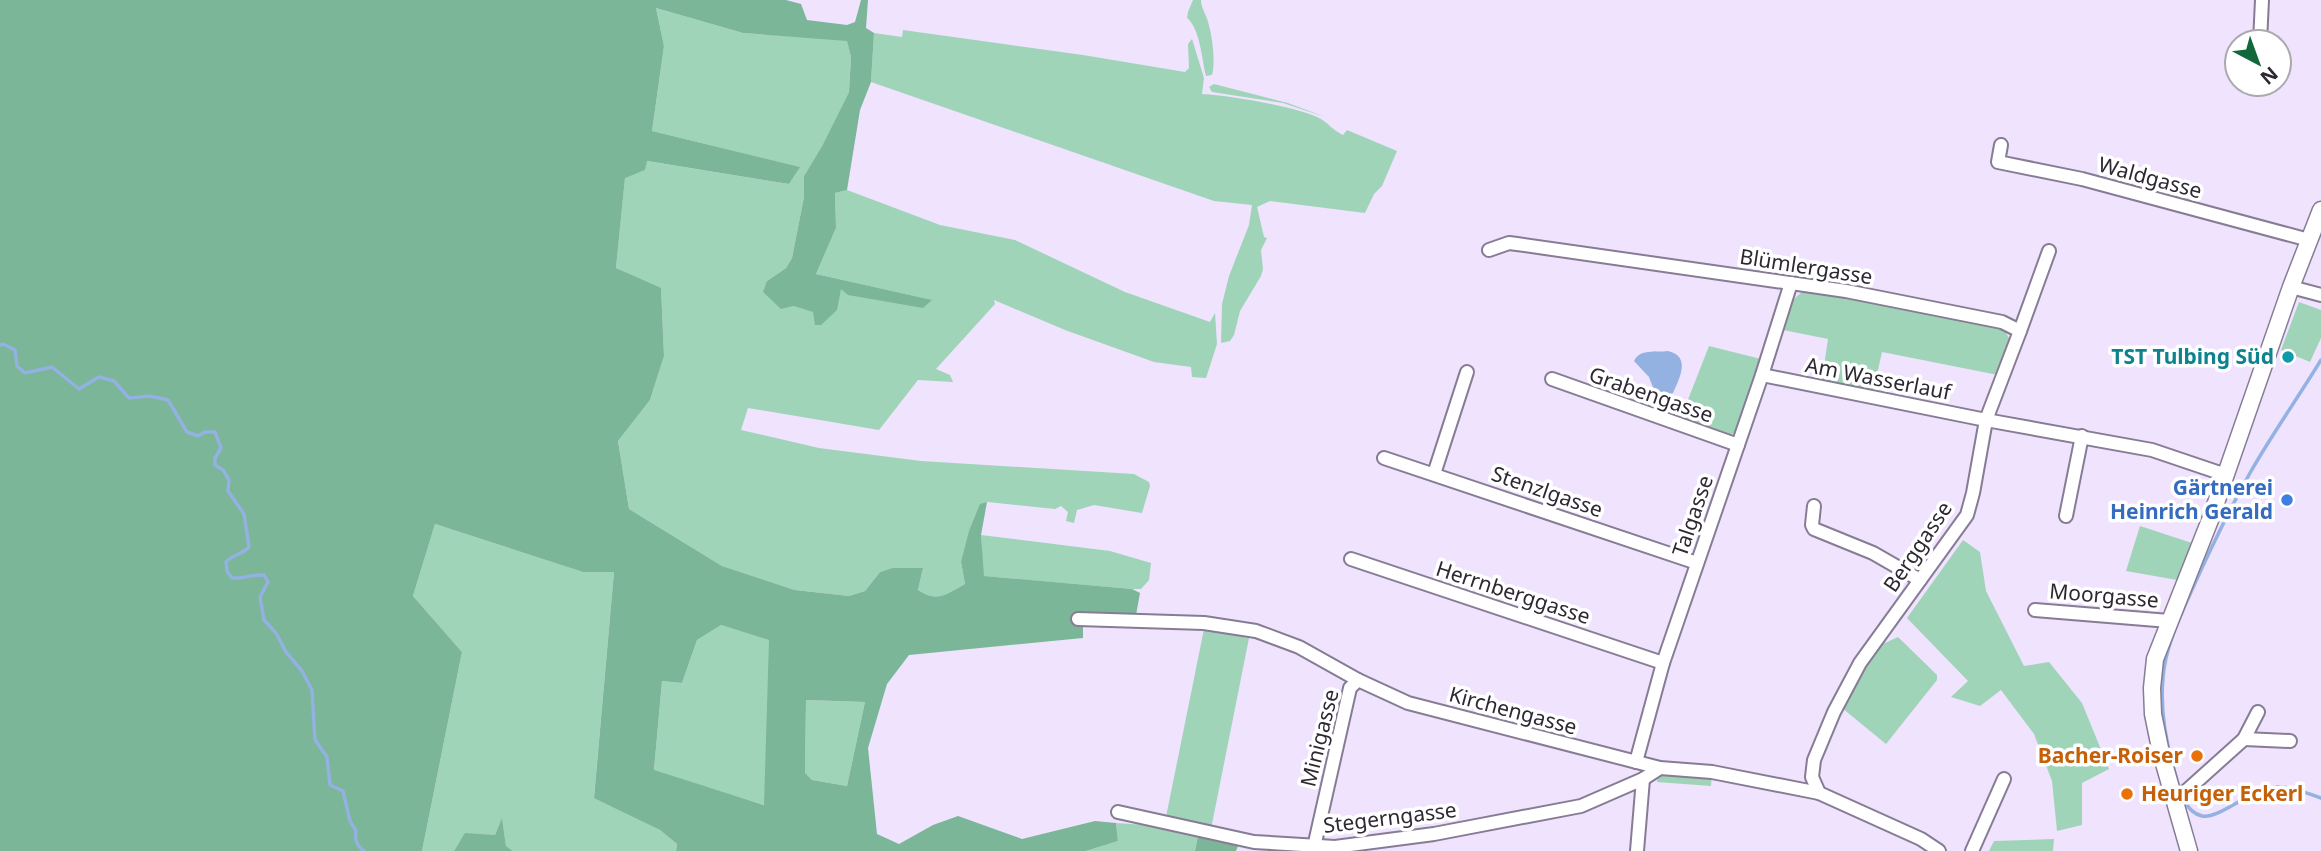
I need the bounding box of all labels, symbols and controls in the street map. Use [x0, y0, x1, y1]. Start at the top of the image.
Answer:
north arrow [2223, 28, 2293, 98]
text: N [2255, 61, 2284, 91]
street label: Waldgasse [2095, 150, 2205, 204]
street label: Blümlergasse [1738, 242, 1875, 290]
place label: TST Tulbing Süd [2111, 342, 2274, 370]
marker: TST Tulbing Süd [2280, 349, 2296, 365]
street label: Am Wasserlauf [1803, 350, 1955, 406]
street label: Grabengasse [1585, 360, 1717, 428]
street label: Stenzlgasse [1488, 459, 1607, 523]
street label: Talgasse [1665, 471, 1719, 560]
place label: Gärtnerei Heinrich Gerald [2110, 473, 2273, 525]
marker: Gärtnerei Heinrich Gerald [2279, 492, 2295, 508]
street label: Berggasse [1877, 496, 1958, 597]
street label: Herrnberggasse [1433, 554, 1594, 630]
street label: Moorgasse [2048, 576, 2160, 614]
street label: Kirchengasse [1446, 680, 1580, 741]
street label: Minigasse [1293, 686, 1345, 789]
place label: Bacher-Roiser [2038, 741, 2184, 769]
marker: Bacher-Roiser [2189, 748, 2205, 764]
place label: Heuriger Eckerl [2141, 779, 2303, 807]
marker: Heuriger Eckerl [2119, 786, 2135, 802]
street label: Stegerngasse [1322, 795, 1458, 839]

